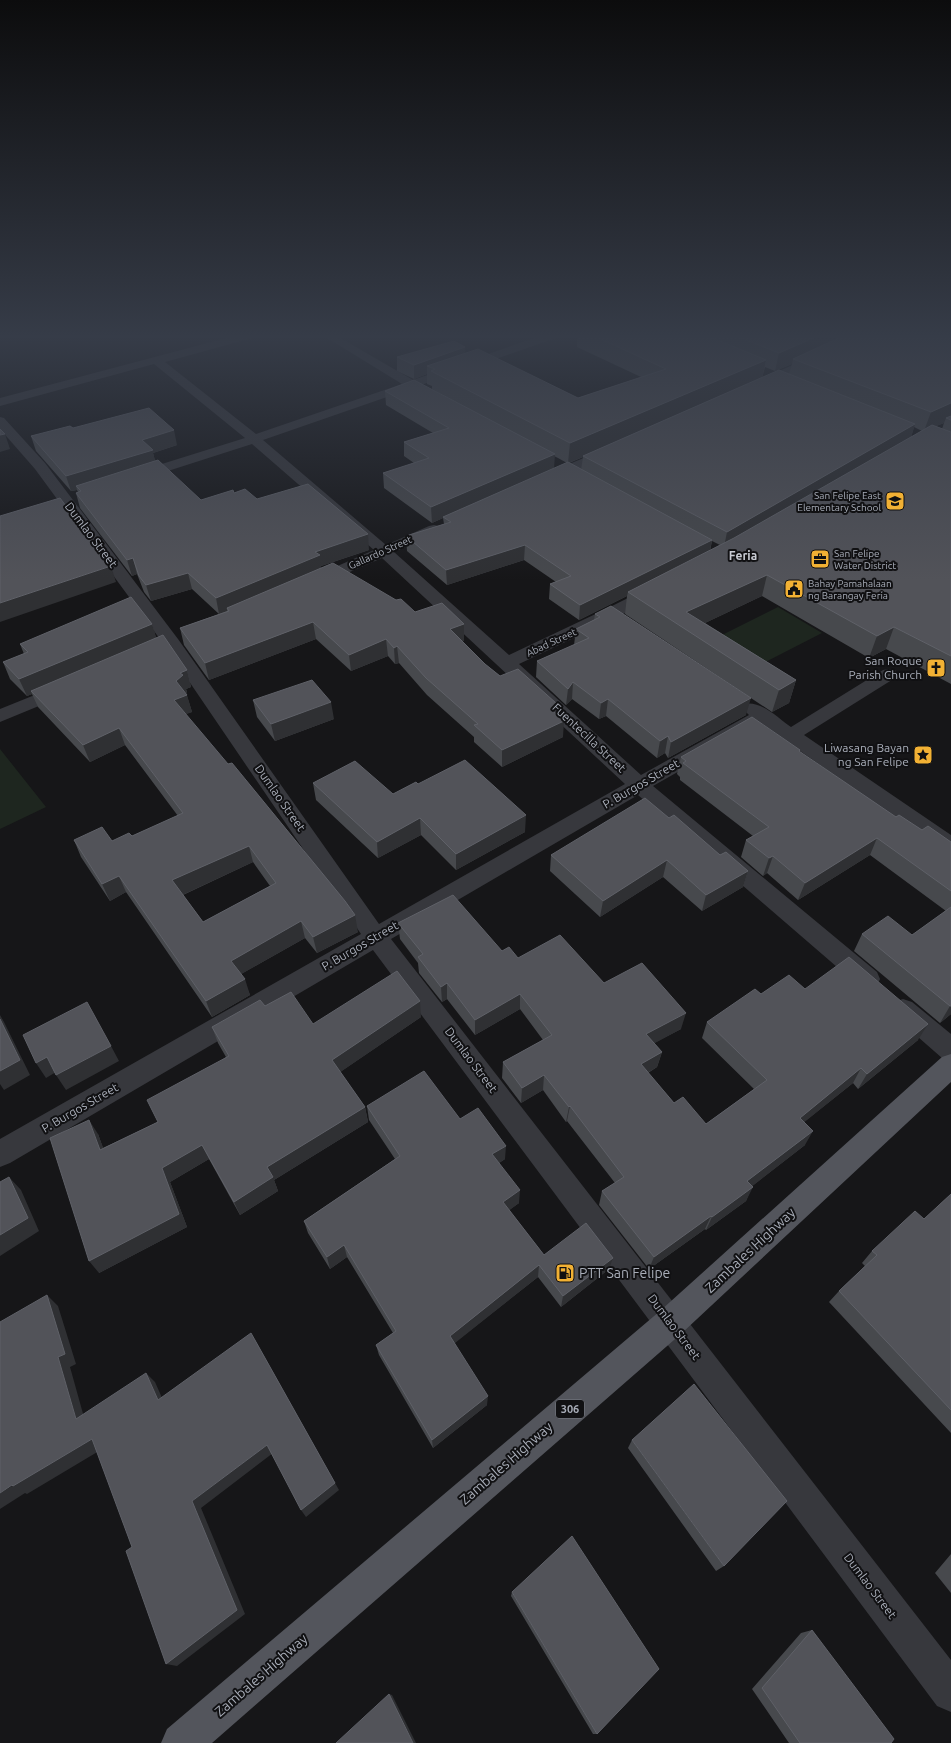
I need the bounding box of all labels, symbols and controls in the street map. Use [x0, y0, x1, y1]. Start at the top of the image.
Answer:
place label: San Felipe East Elementary School [797, 490, 881, 513]
school or university icon: San Felipe East Elementary School [884, 490, 906, 512]
street label: Dumlao Street [63, 500, 120, 570]
street label: Gallardo Street [347, 534, 413, 571]
office icon: San Felipe Water District [809, 548, 831, 570]
place label: San Felipe Water District [834, 548, 896, 571]
district label: Feria [729, 549, 757, 562]
public building icon: Bahay Pamahalaan ng Barangay Feria [783, 578, 805, 600]
place label: Bahay Pamahalaan ng Barangay Feria [808, 578, 892, 601]
street label: Abad Street [525, 626, 578, 659]
place label: San Roque Parish Church [848, 654, 922, 681]
church icon: San Roque Parish Church [925, 657, 947, 679]
street label: Fuentecilla Street [550, 700, 629, 775]
place label: Liwasang Bayan ng San Felipe [824, 741, 909, 768]
place icon: Liwasang Bayan ng San Felipe [912, 744, 934, 766]
street label: P. Burgos Street [600, 756, 682, 811]
street label: Dumlao Street [253, 762, 308, 834]
street label: P. Burgos Street [319, 918, 401, 973]
street label: Dumlao Street [443, 1025, 500, 1095]
street label: P. Burgos Street [39, 1080, 121, 1135]
street label: Zambales Highway [702, 1204, 799, 1296]
fuel station icon: PTT San Felipe [554, 1262, 576, 1284]
place label: PTT San Felipe [579, 1265, 670, 1281]
street label: Dumlao Street [646, 1292, 703, 1362]
road number: 306 [556, 1400, 584, 1418]
street label: Zambales Highway [457, 1418, 556, 1507]
street label: Dumlao Street [842, 1551, 899, 1621]
street label: Zambales Highway [212, 1630, 311, 1719]

